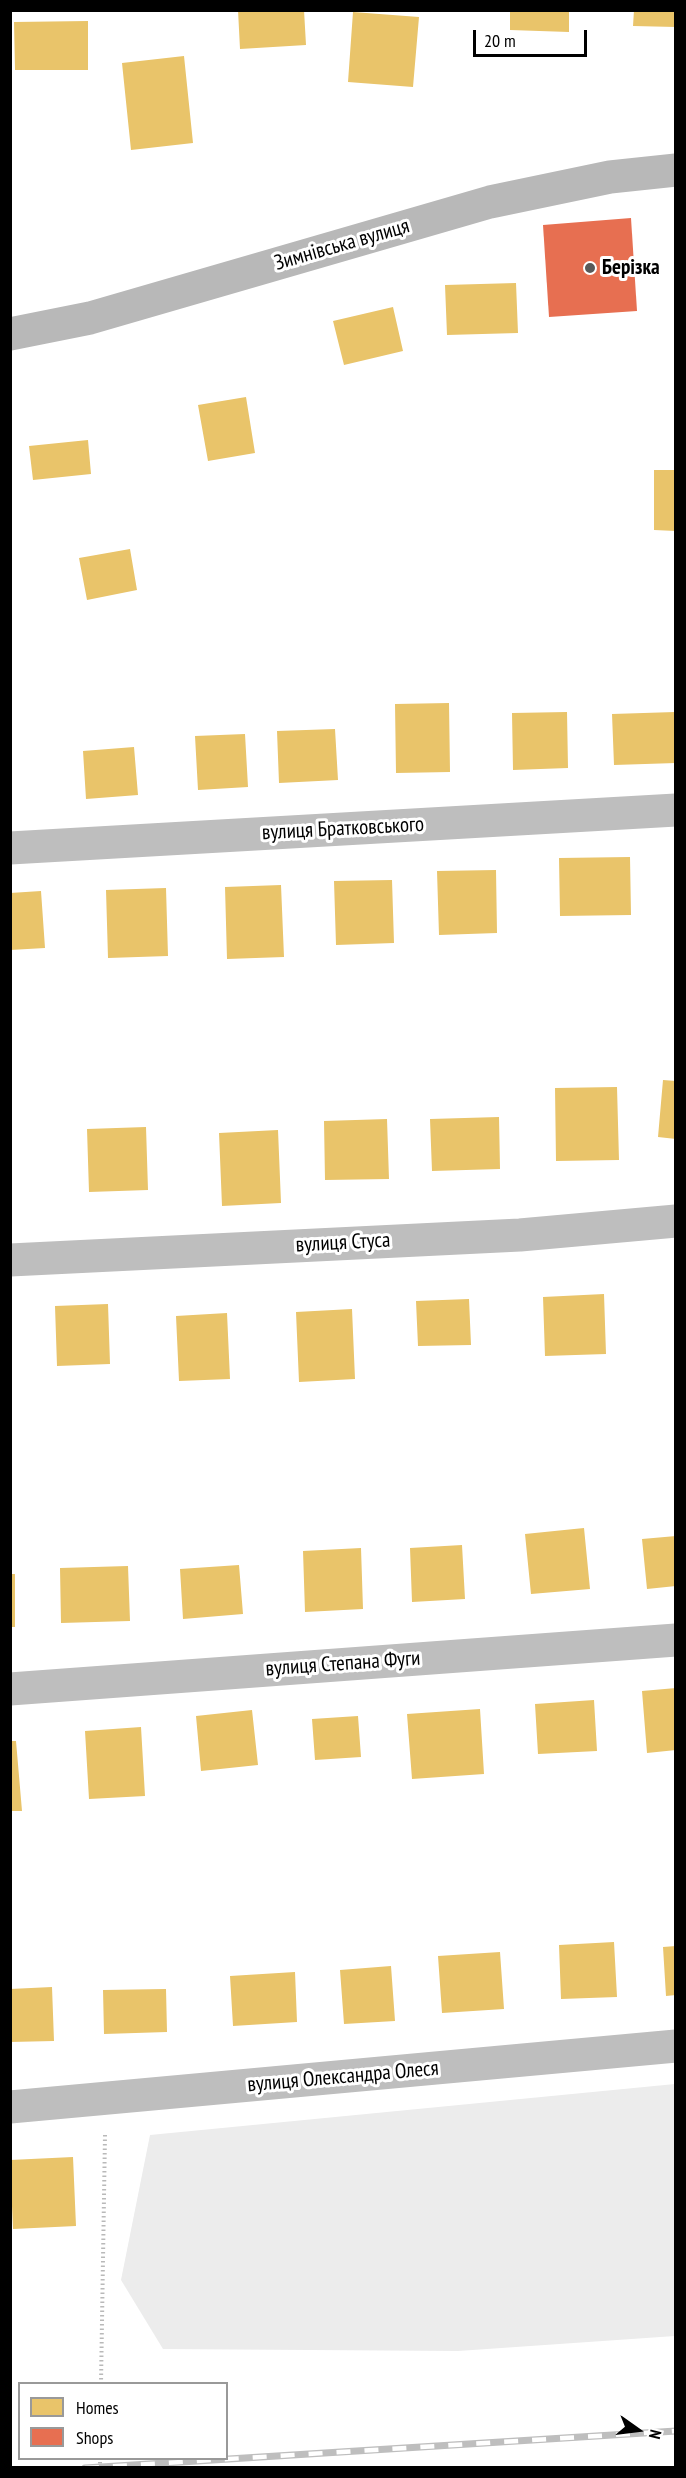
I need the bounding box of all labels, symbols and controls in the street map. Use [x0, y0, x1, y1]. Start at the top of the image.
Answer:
scale bar [476, 18, 590, 56]
text: 20 m [484, 29, 516, 52]
street label: Зимнівська вулиця [272, 214, 412, 276]
place label: Берізка [602, 255, 660, 281]
marker: Берізка [583, 261, 597, 275]
street label: вулиця Братковського [261, 812, 425, 846]
street label: вулиця Стуса [295, 1228, 391, 1258]
street label: вулиця Степана Фуги [265, 1646, 421, 1682]
street label: вулиця Олександра Олеся [246, 2056, 440, 2098]
legend [18, 2382, 228, 2460]
text: Homes [76, 2396, 119, 2419]
north arrow [608, 2400, 668, 2460]
text: Shops [76, 2426, 113, 2449]
text: N [645, 2428, 666, 2441]

